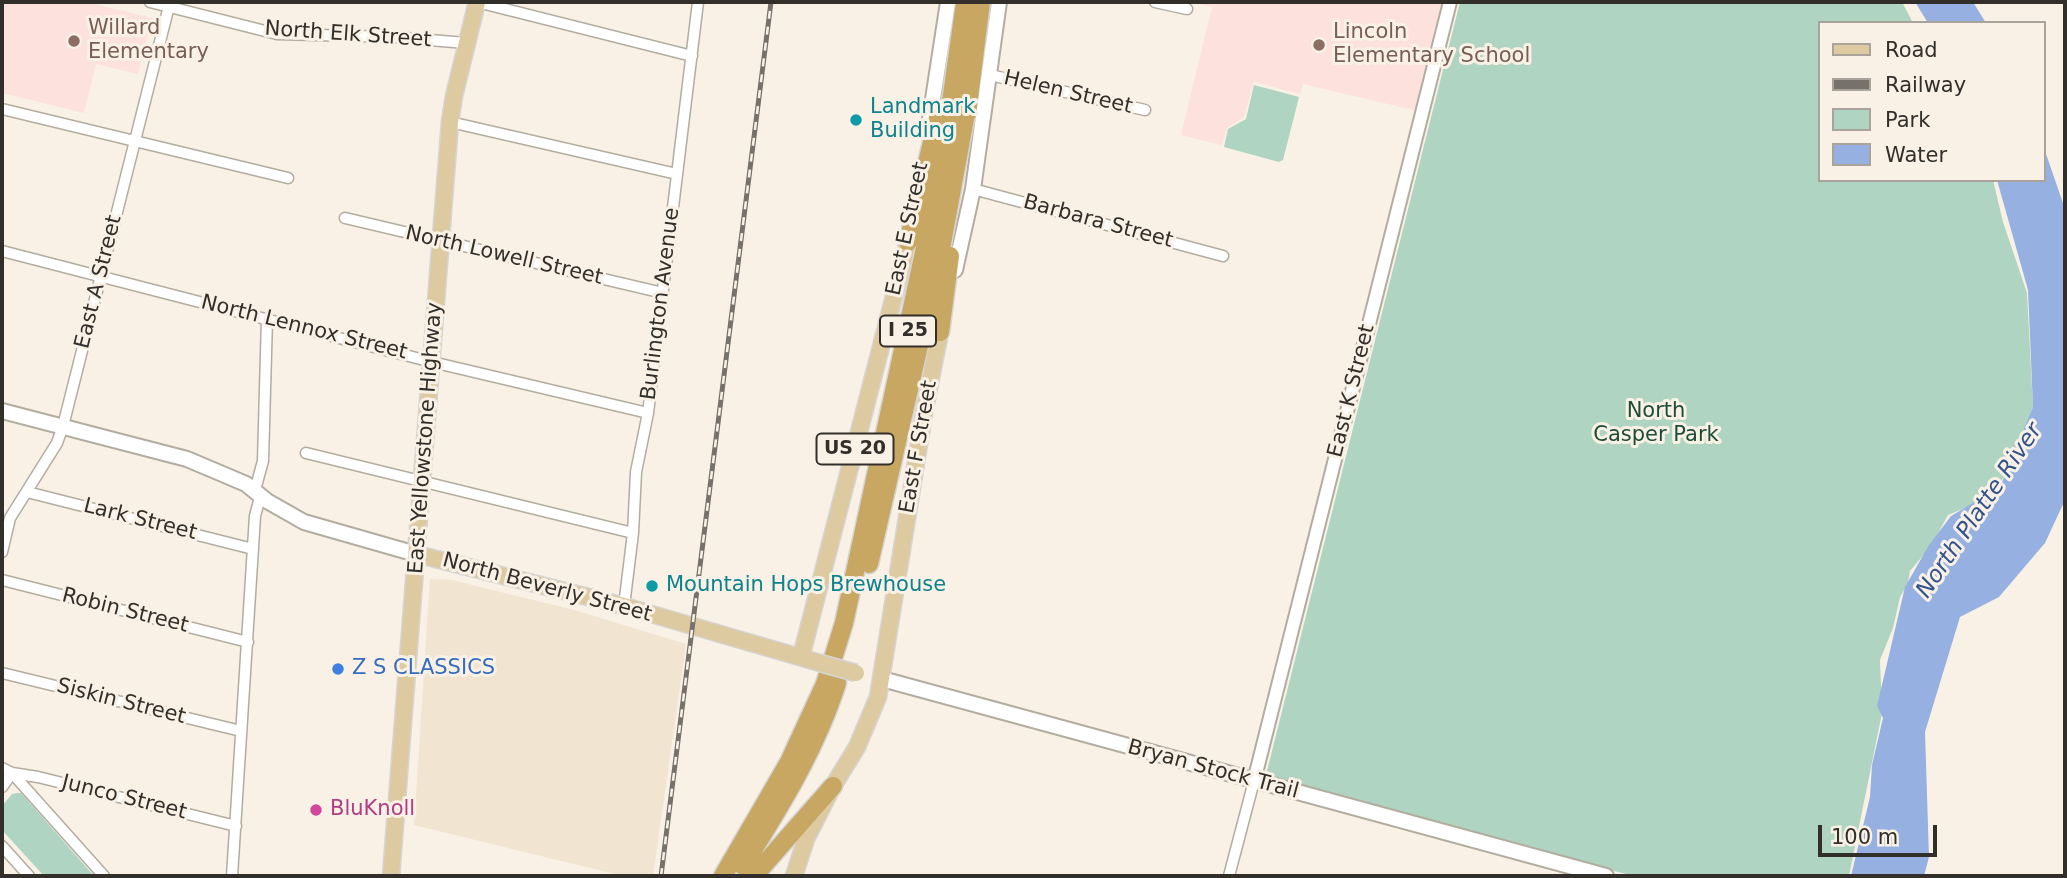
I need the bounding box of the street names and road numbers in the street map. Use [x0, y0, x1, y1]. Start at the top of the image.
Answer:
street label: North Elk Street [264, 17, 432, 53]
street label: Helen Street [1001, 66, 1135, 120]
street label: East E Street [882, 160, 934, 298]
street label: Barbara Street [1020, 190, 1176, 254]
street label: Burlington Avenue [637, 206, 685, 402]
street label: East A Street [70, 213, 128, 351]
street label: North Lowell Street [403, 221, 605, 291]
street label: North Lennox Street [198, 290, 410, 366]
street label: East Yellowstone Highway [404, 301, 448, 575]
road number: I 25 [880, 316, 936, 346]
street label: East K Street [1323, 322, 1381, 460]
street label: East F Street [895, 379, 943, 515]
road number: US 20 [816, 433, 894, 464]
street label: Lark Street [81, 494, 199, 546]
street label: North Beverly Street [440, 548, 654, 628]
street label: Robin Street [59, 583, 191, 639]
street label: Siskin Street [54, 674, 188, 730]
street label: Bryan Stock Trail [1125, 735, 1301, 805]
street label: Junco Street [59, 770, 189, 826]

